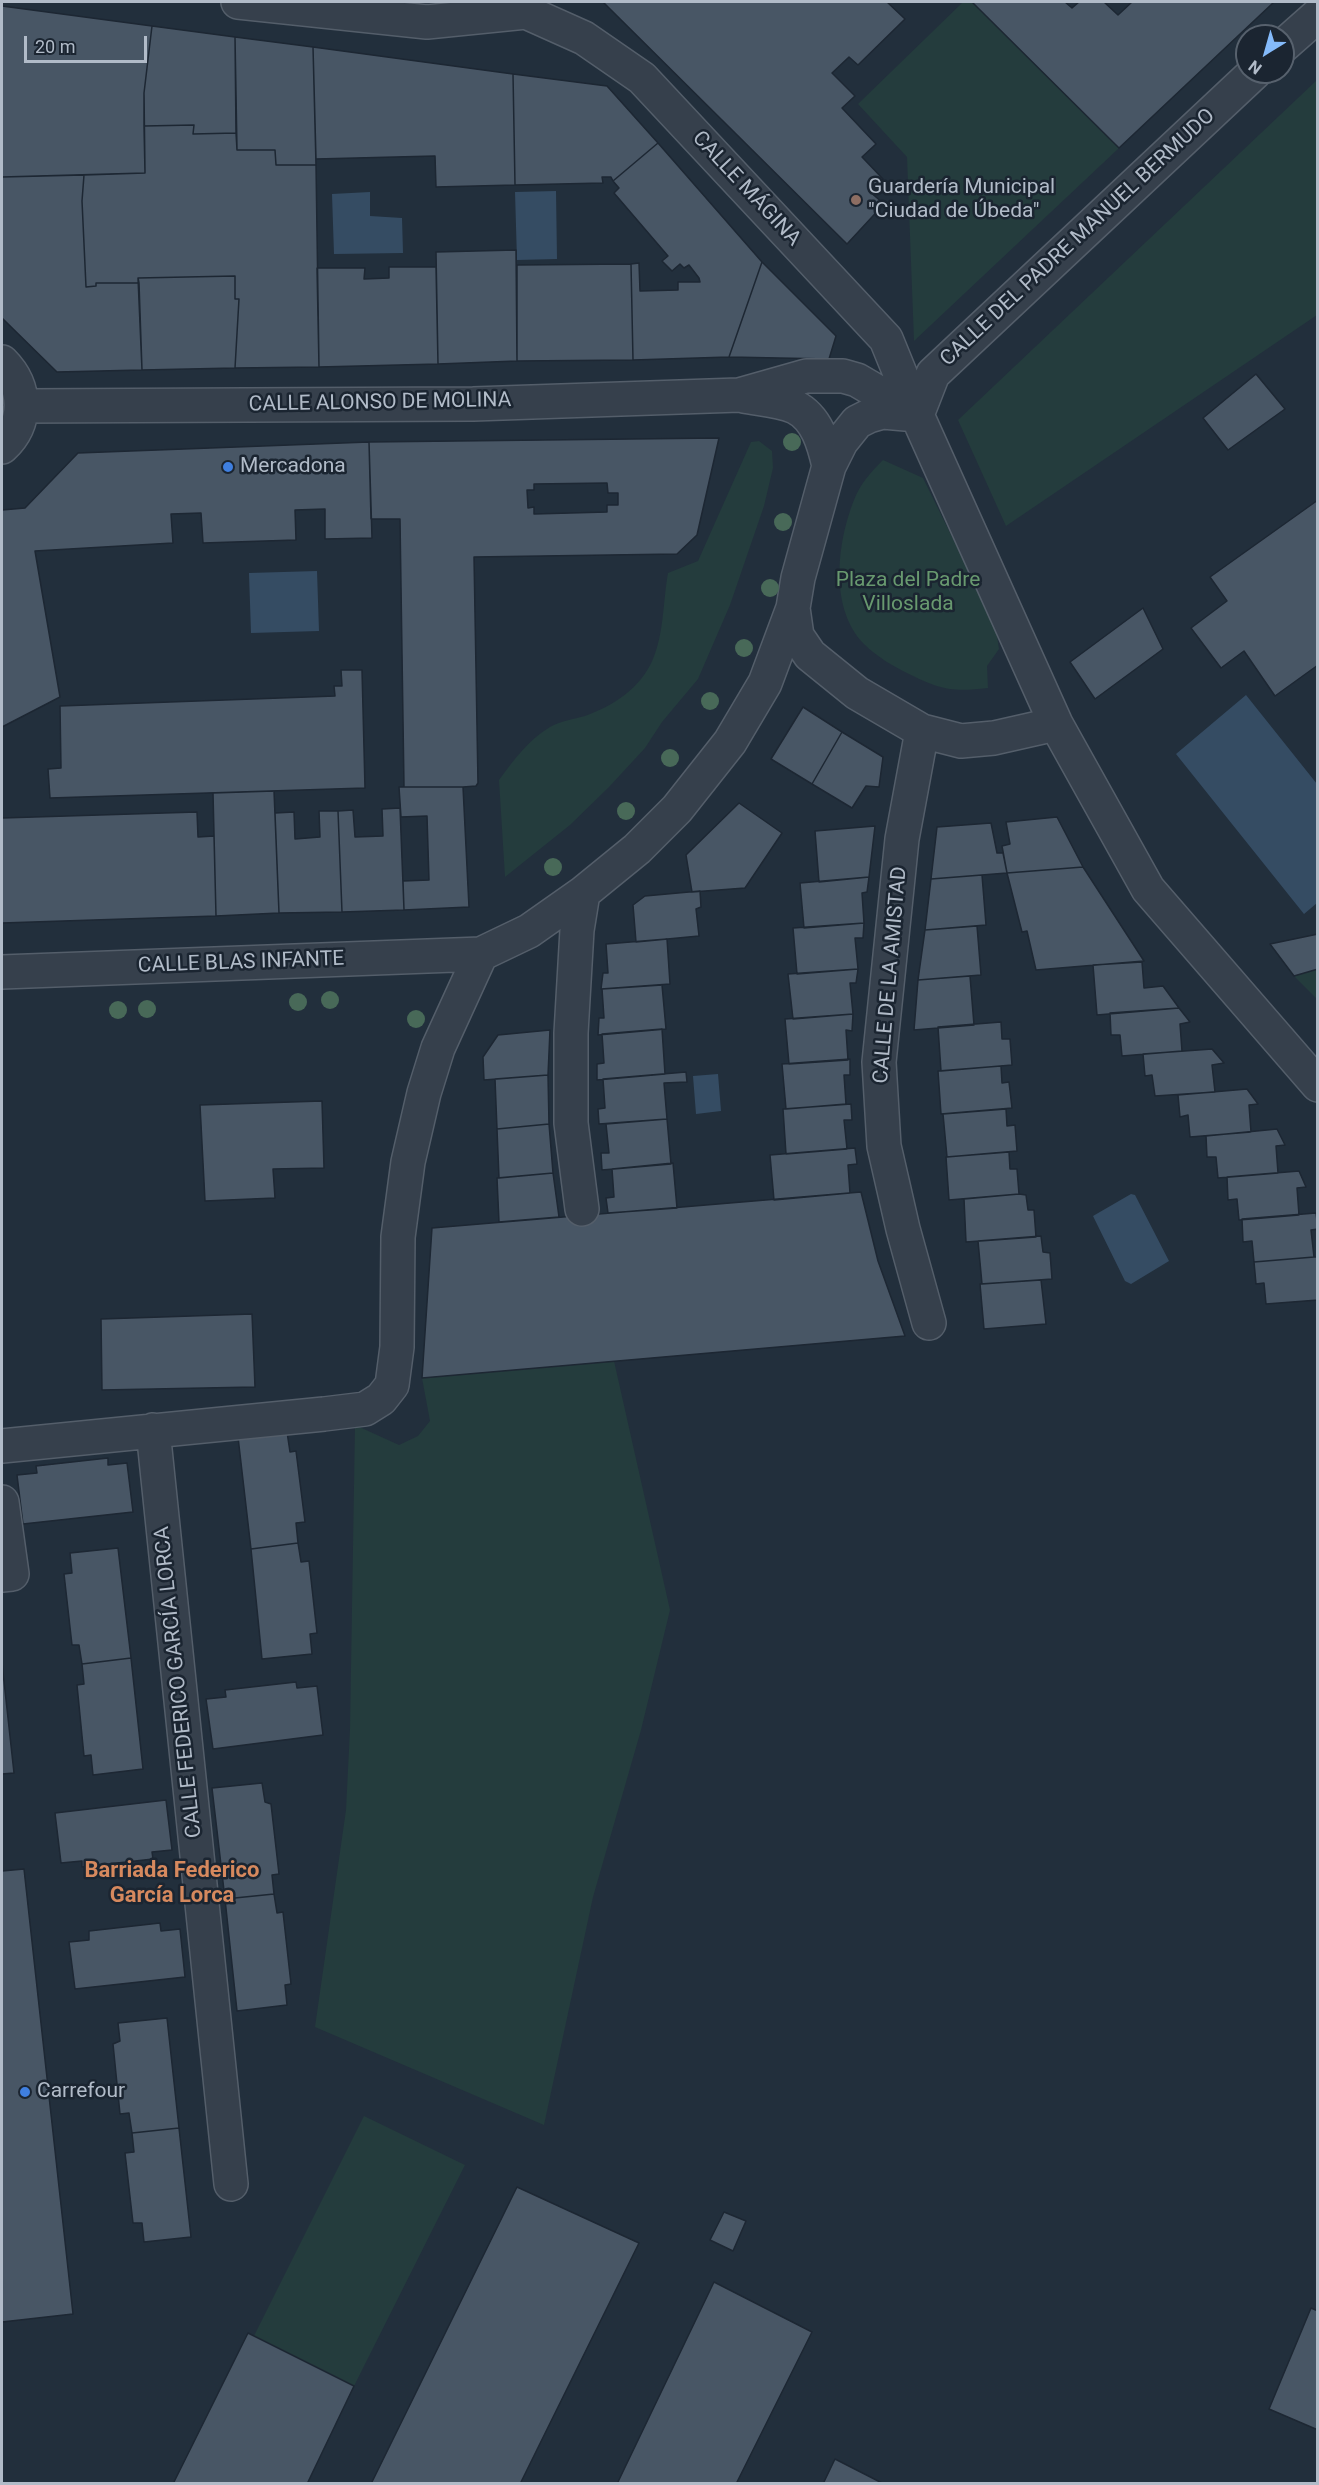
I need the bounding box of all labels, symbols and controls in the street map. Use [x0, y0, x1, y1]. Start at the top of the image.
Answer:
scale bar [27, 24, 150, 62]
north arrow [1235, 24, 1295, 84]
text: 20 m [35, 36, 75, 57]
text: N [1245, 56, 1265, 78]
street label: CALLE DEL PADRE MANUEL BERMUDO [936, 104, 1220, 372]
street label: CALLE MÁGINA [686, 126, 806, 252]
place label: Guardería Municipal "Ciudad de Úbeda" [868, 175, 1055, 225]
marker: Guardería Municipal "Ciudad de Úbeda" [849, 193, 863, 207]
street label: CALLE ALONSO DE MOLINA [248, 388, 512, 418]
place label: Mercadona [240, 454, 346, 480]
marker: Mercadona [221, 460, 235, 474]
park label: Plaza del Padre Villoslada [836, 568, 980, 618]
street label: CALLE DE LA AMISTAD [869, 865, 913, 1085]
street label: CALLE BLAS INFANTE [137, 947, 345, 979]
street label: CALLE FEDERICO GARCÍA LORCA [150, 1525, 208, 1839]
district label: Barriada Federico García Lorca [85, 1858, 259, 1910]
place label: Carrefour [37, 2079, 125, 2105]
marker: Carrefour [18, 2085, 32, 2099]

